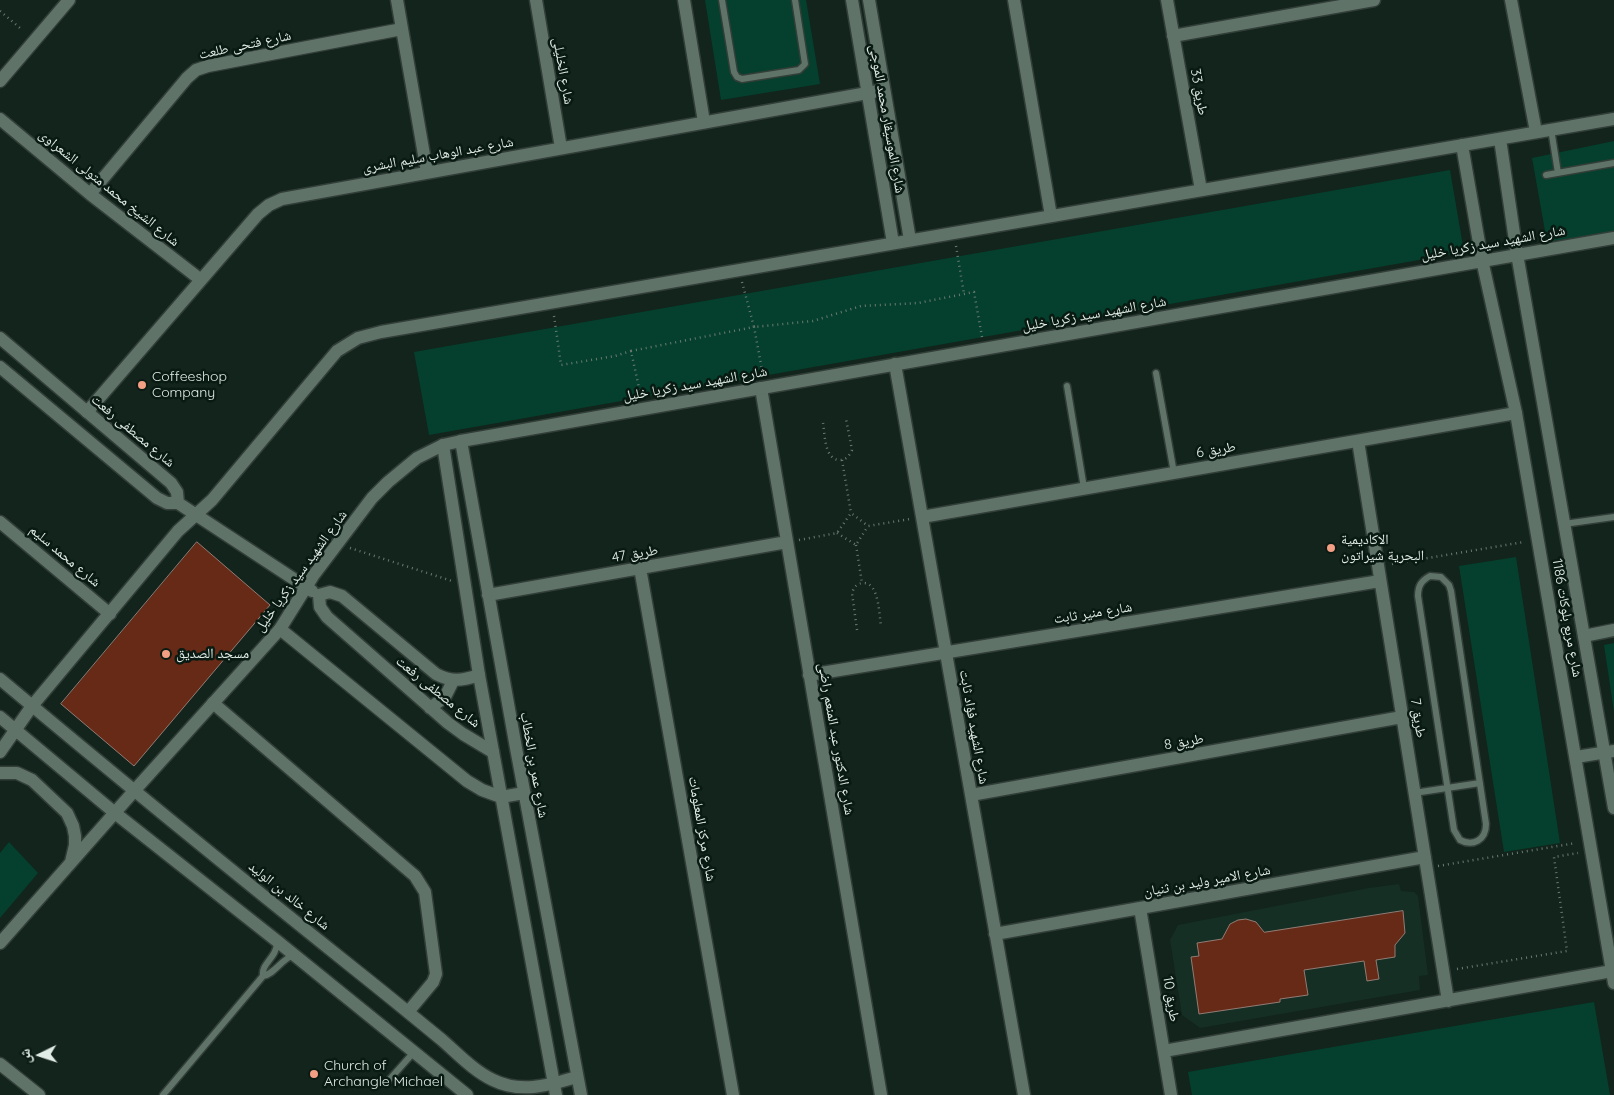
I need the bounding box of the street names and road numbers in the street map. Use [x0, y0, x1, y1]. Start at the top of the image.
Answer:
street label: شارع فتحى طلعت [197, 27, 293, 63]
street label: شارع الخليلى [549, 36, 577, 106]
street label: شارع الموسيقار محمد الموجى [866, 43, 908, 195]
street label: طريق 33 [1187, 67, 1211, 117]
street label: شارع الشيخ محمد متولى الشعراوى [35, 126, 183, 250]
street label: شارع عبد الوهاب سليم البشرى [361, 133, 515, 177]
street label: شارع الشهيد سيد زكريا خليل [1420, 222, 1566, 264]
street label: شارع الشهيد سيد زكريا خليل [1021, 293, 1167, 335]
street label: شارع الشهيد سيد زكريا خليل [622, 363, 768, 405]
street label: شارع مصطفى رفعت [88, 391, 178, 471]
street label: طريق 6 [1195, 438, 1237, 462]
street label: شارع الشهيد سيد زكريا خليل [251, 507, 351, 635]
street label: شارع محمد سليم [26, 521, 104, 591]
street label: طريق 47 [611, 542, 659, 566]
street label: شارع مربع بلوكات 1186 [1548, 557, 1586, 679]
street label: شارع منير ثابت [1053, 599, 1133, 627]
street label: شارع مصطفى رفعت [392, 653, 484, 731]
street label: شارع الدكتور عبد المنعم راضى [814, 662, 858, 816]
street label: شارع الشهيد فؤاد ثابت [956, 668, 992, 786]
street label: طريق 7 [1407, 697, 1429, 739]
street label: شارع عمر بن الخطاب [516, 711, 552, 819]
street label: طريق 8 [1163, 730, 1205, 754]
street label: شارع مركز المعلومات [684, 775, 720, 883]
street label: شارع خالد بن الوليد [245, 858, 333, 934]
street label: شارع الامير وليد بن ثنيان [1142, 862, 1272, 900]
street label: طريق 10 [1159, 975, 1183, 1023]

